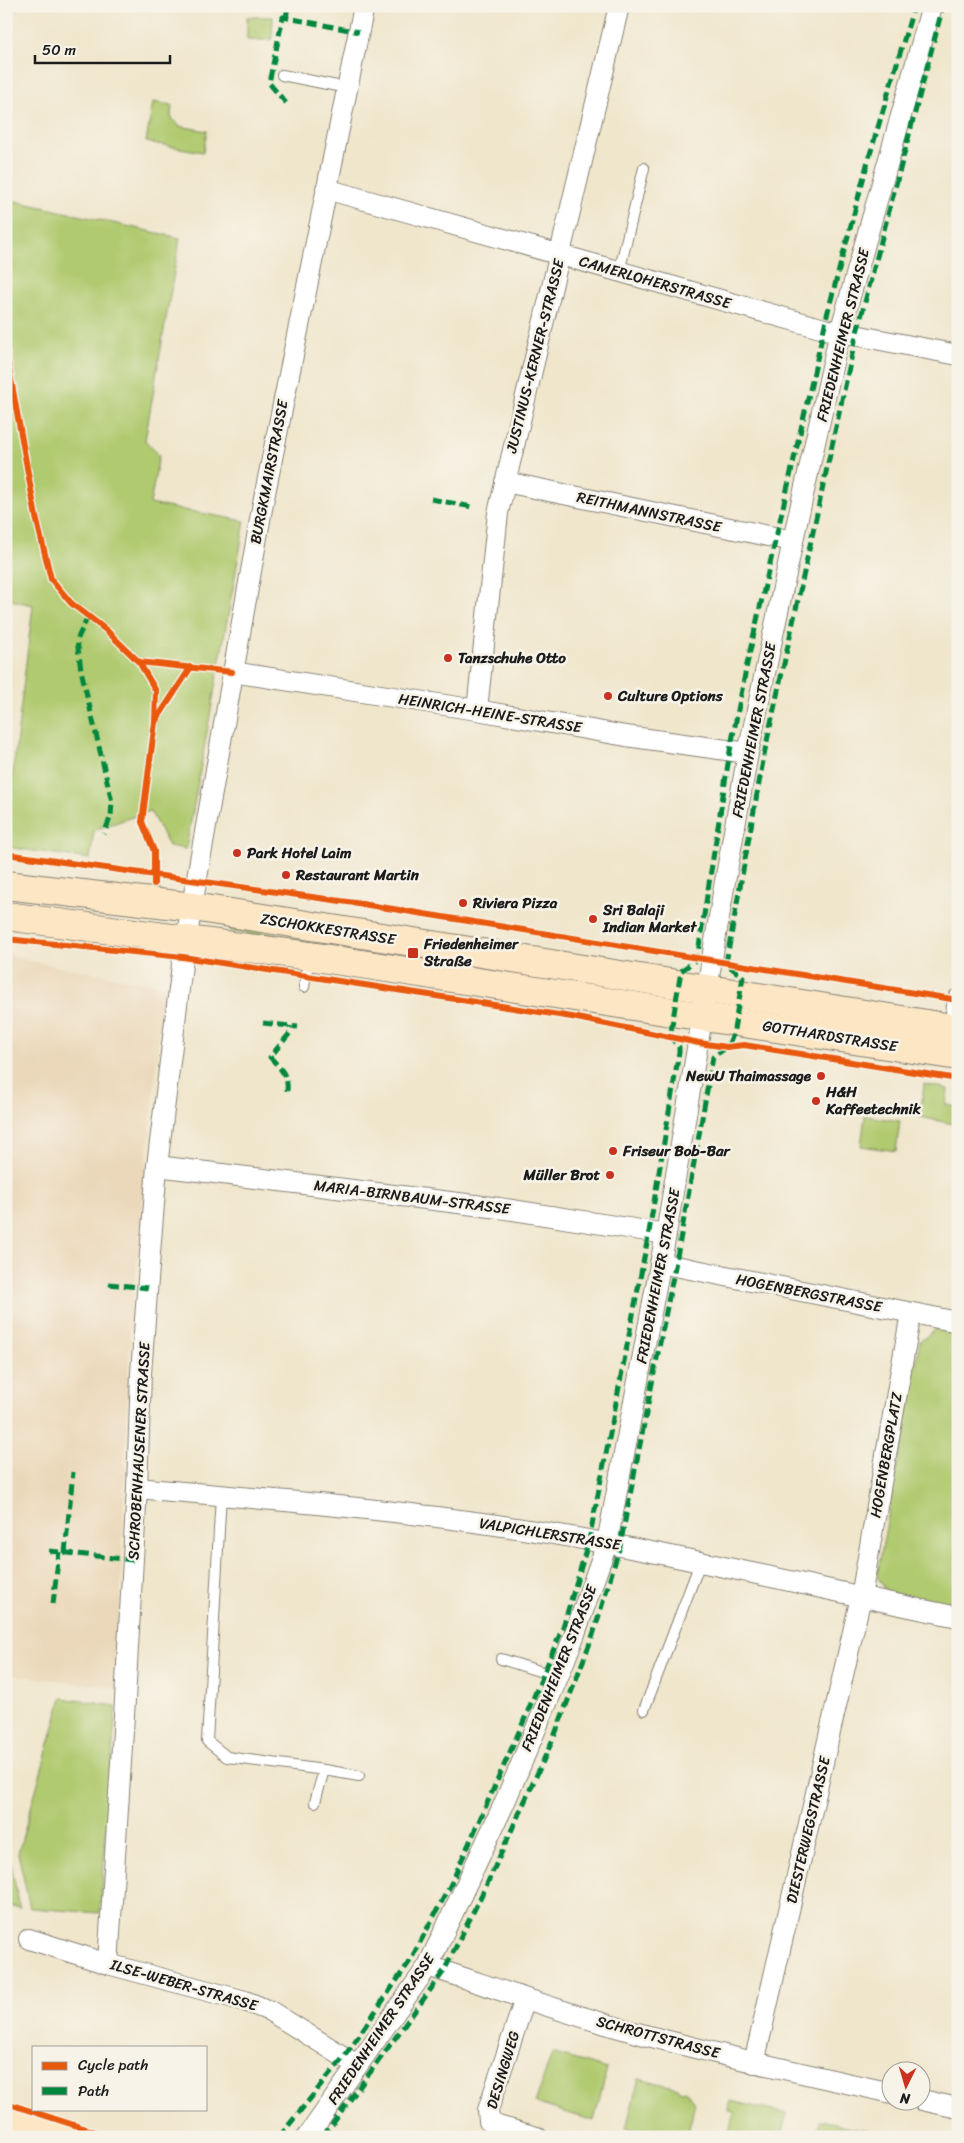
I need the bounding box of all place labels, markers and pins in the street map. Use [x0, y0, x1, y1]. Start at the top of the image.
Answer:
place label: Tanzschuhe Otto [458, 645, 566, 671]
marker: Tanzschuhe Otto [442, 652, 454, 664]
place label: Culture Options [617, 683, 724, 709]
marker: Culture Options [602, 690, 614, 702]
place label: Park Hotel Laim [247, 840, 352, 866]
marker: Park Hotel Laim [231, 847, 243, 859]
place label: Restaurant Martin [295, 862, 420, 888]
marker: Restaurant Martin [280, 869, 292, 881]
place label: Riviera Pizza [472, 890, 558, 916]
marker: Riviera Pizza [457, 897, 469, 909]
place label: Sri Balaji Indian Market [602, 897, 697, 940]
marker: Sri Balaji Indian Market [587, 913, 599, 925]
place label: Friedenheimer Straße [423, 931, 520, 974]
marker: Friedenheimer Straße [406, 946, 420, 960]
place label: NewU Thaimassage [685, 1063, 812, 1089]
marker: NewU Thaimassage [815, 1070, 827, 1082]
place label: H&H Kaffeetechnik [825, 1079, 922, 1122]
marker: H&H Kaffeetechnik [810, 1095, 822, 1107]
place label: Friseur Bob-Bar [622, 1138, 732, 1164]
marker: Friseur Bob-Bar [607, 1145, 619, 1157]
place label: Müller Brot [523, 1162, 600, 1188]
marker: Müller Brot [604, 1169, 616, 1181]

